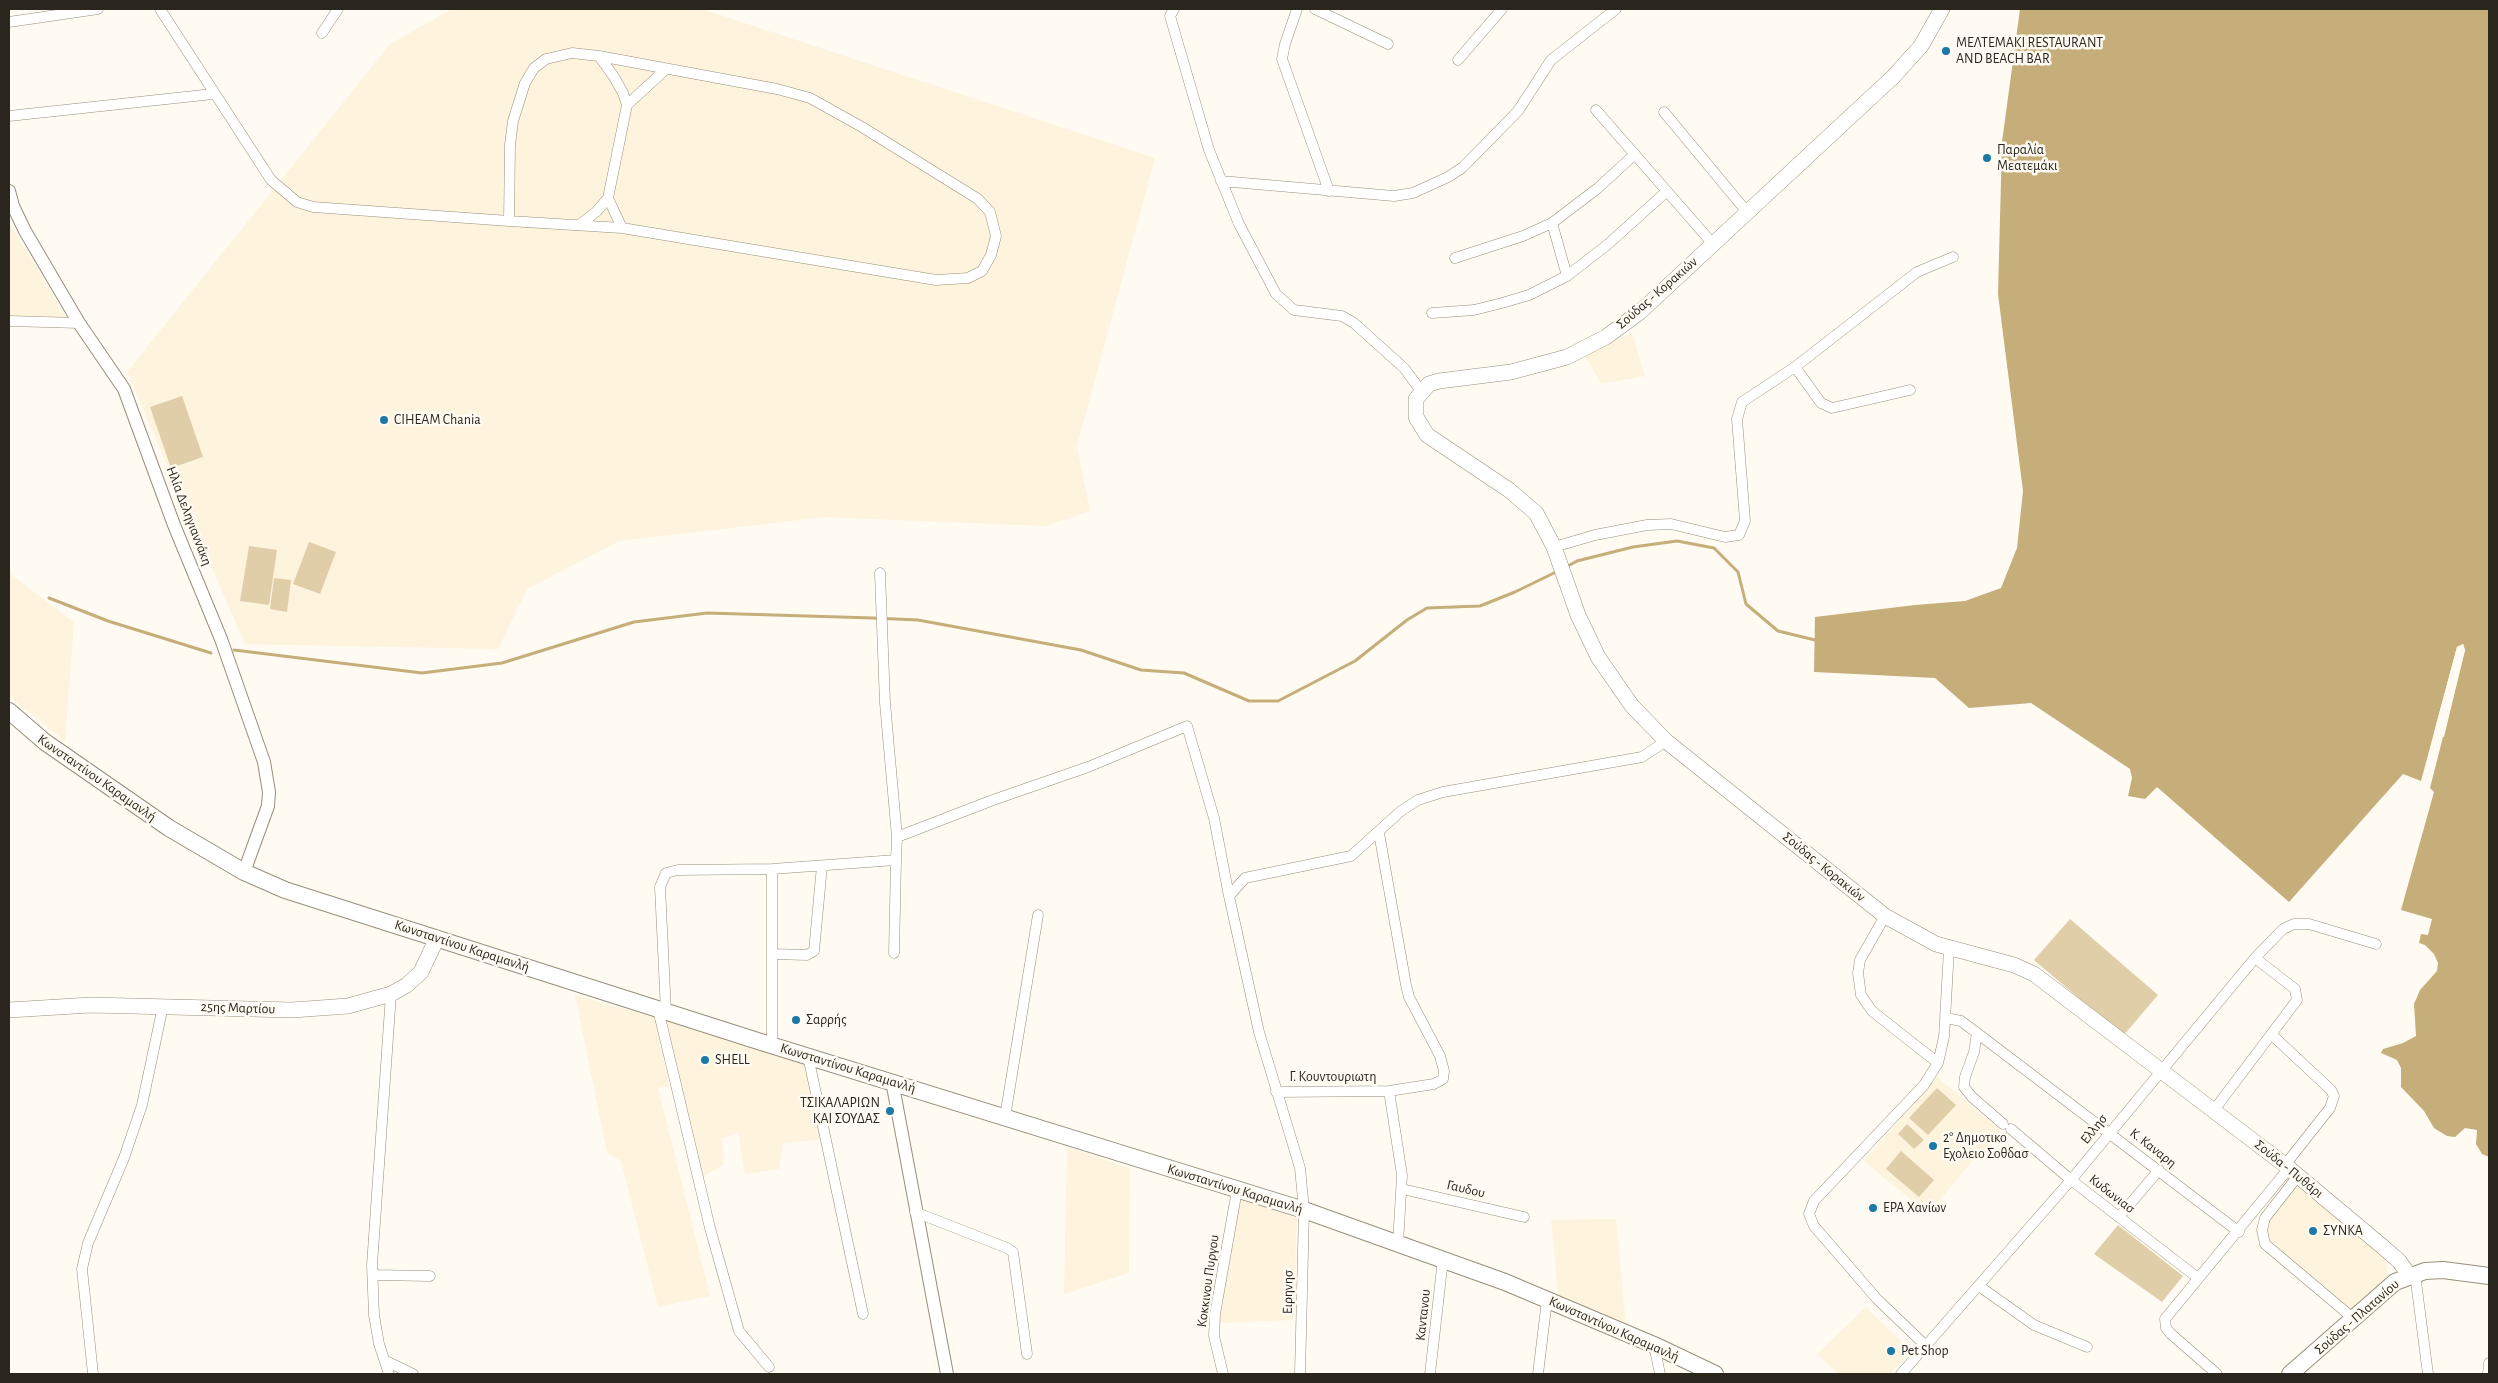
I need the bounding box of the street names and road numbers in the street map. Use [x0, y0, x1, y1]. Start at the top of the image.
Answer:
street label: Σούδας - Κορακιών [1613, 253, 1701, 333]
street label: Ηλία Δεληγιαννάκη [162, 464, 216, 568]
street label: Κωνσταντίνου Καραμανλή [34, 731, 160, 825]
street label: Σούδας - Κορακιών [1779, 828, 1869, 906]
street label: Κωνσταντίνου Καραμανλή [392, 916, 532, 976]
street label: 25ης Μαρτίου [200, 998, 276, 1018]
street label: Κωνσταντίνου Καραμανλή [778, 1039, 918, 1097]
street label: Γ. Κουντουριωτη [1290, 1069, 1376, 1085]
street label: Ελλησ [2077, 1111, 2111, 1147]
street label: Κ. Καναρη [2126, 1125, 2180, 1171]
street label: Σούδα - Πυθάρι [2251, 1136, 2327, 1202]
street label: Κωνσταντίνου Καραμανλή [1165, 1160, 1305, 1218]
street label: Κυδωνιασ [2086, 1171, 2138, 1217]
street label: Γαυδου [1445, 1176, 1487, 1202]
street label: Κοκκινου Πυργου [1193, 1234, 1223, 1328]
street label: Ειρηνησ [1279, 1270, 1297, 1314]
street label: Σούδας - Πλατανίου [2311, 1276, 2403, 1358]
street label: Καντανου [1412, 1288, 1434, 1342]
street label: Κωνσταντίνου Καραμανλή [1546, 1293, 1682, 1365]

